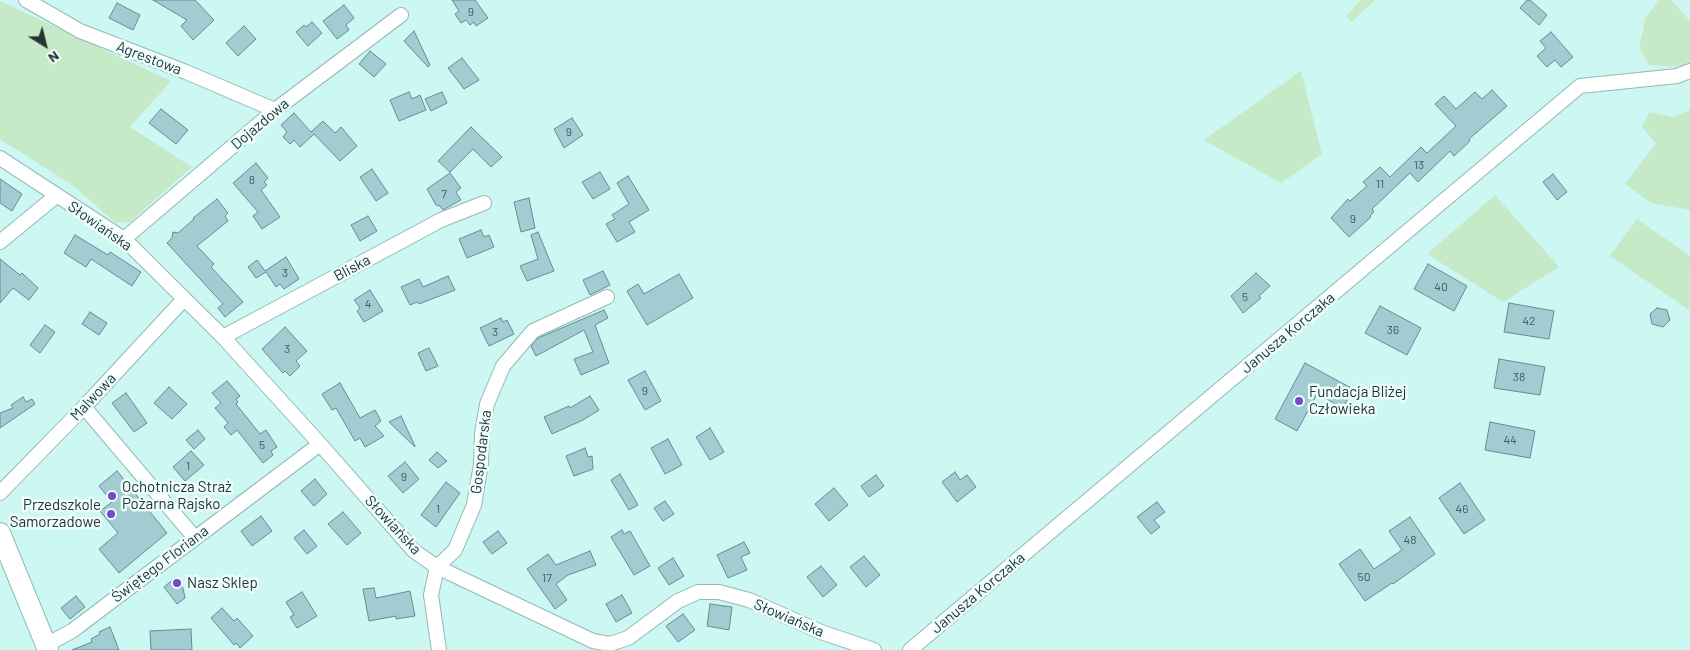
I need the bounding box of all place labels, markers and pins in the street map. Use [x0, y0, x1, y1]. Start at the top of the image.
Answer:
place label: Fundacja Bliżej Człowieka [1309, 383, 1406, 418]
marker: Fundacja Bliżej Człowieka [1293, 395, 1305, 407]
place label: Ochotnicza Straż Pożarna Rajsko [122, 478, 232, 513]
marker: Ochotnicza Straż Pożarna Rajsko [106, 490, 118, 502]
place label: Przedszkole Samorzadowe [10, 496, 101, 531]
marker: Przedszkole Samorzadowe [105, 508, 117, 520]
place label: Nasz Sklep [187, 574, 258, 592]
marker: Nasz Sklep [171, 577, 183, 589]

